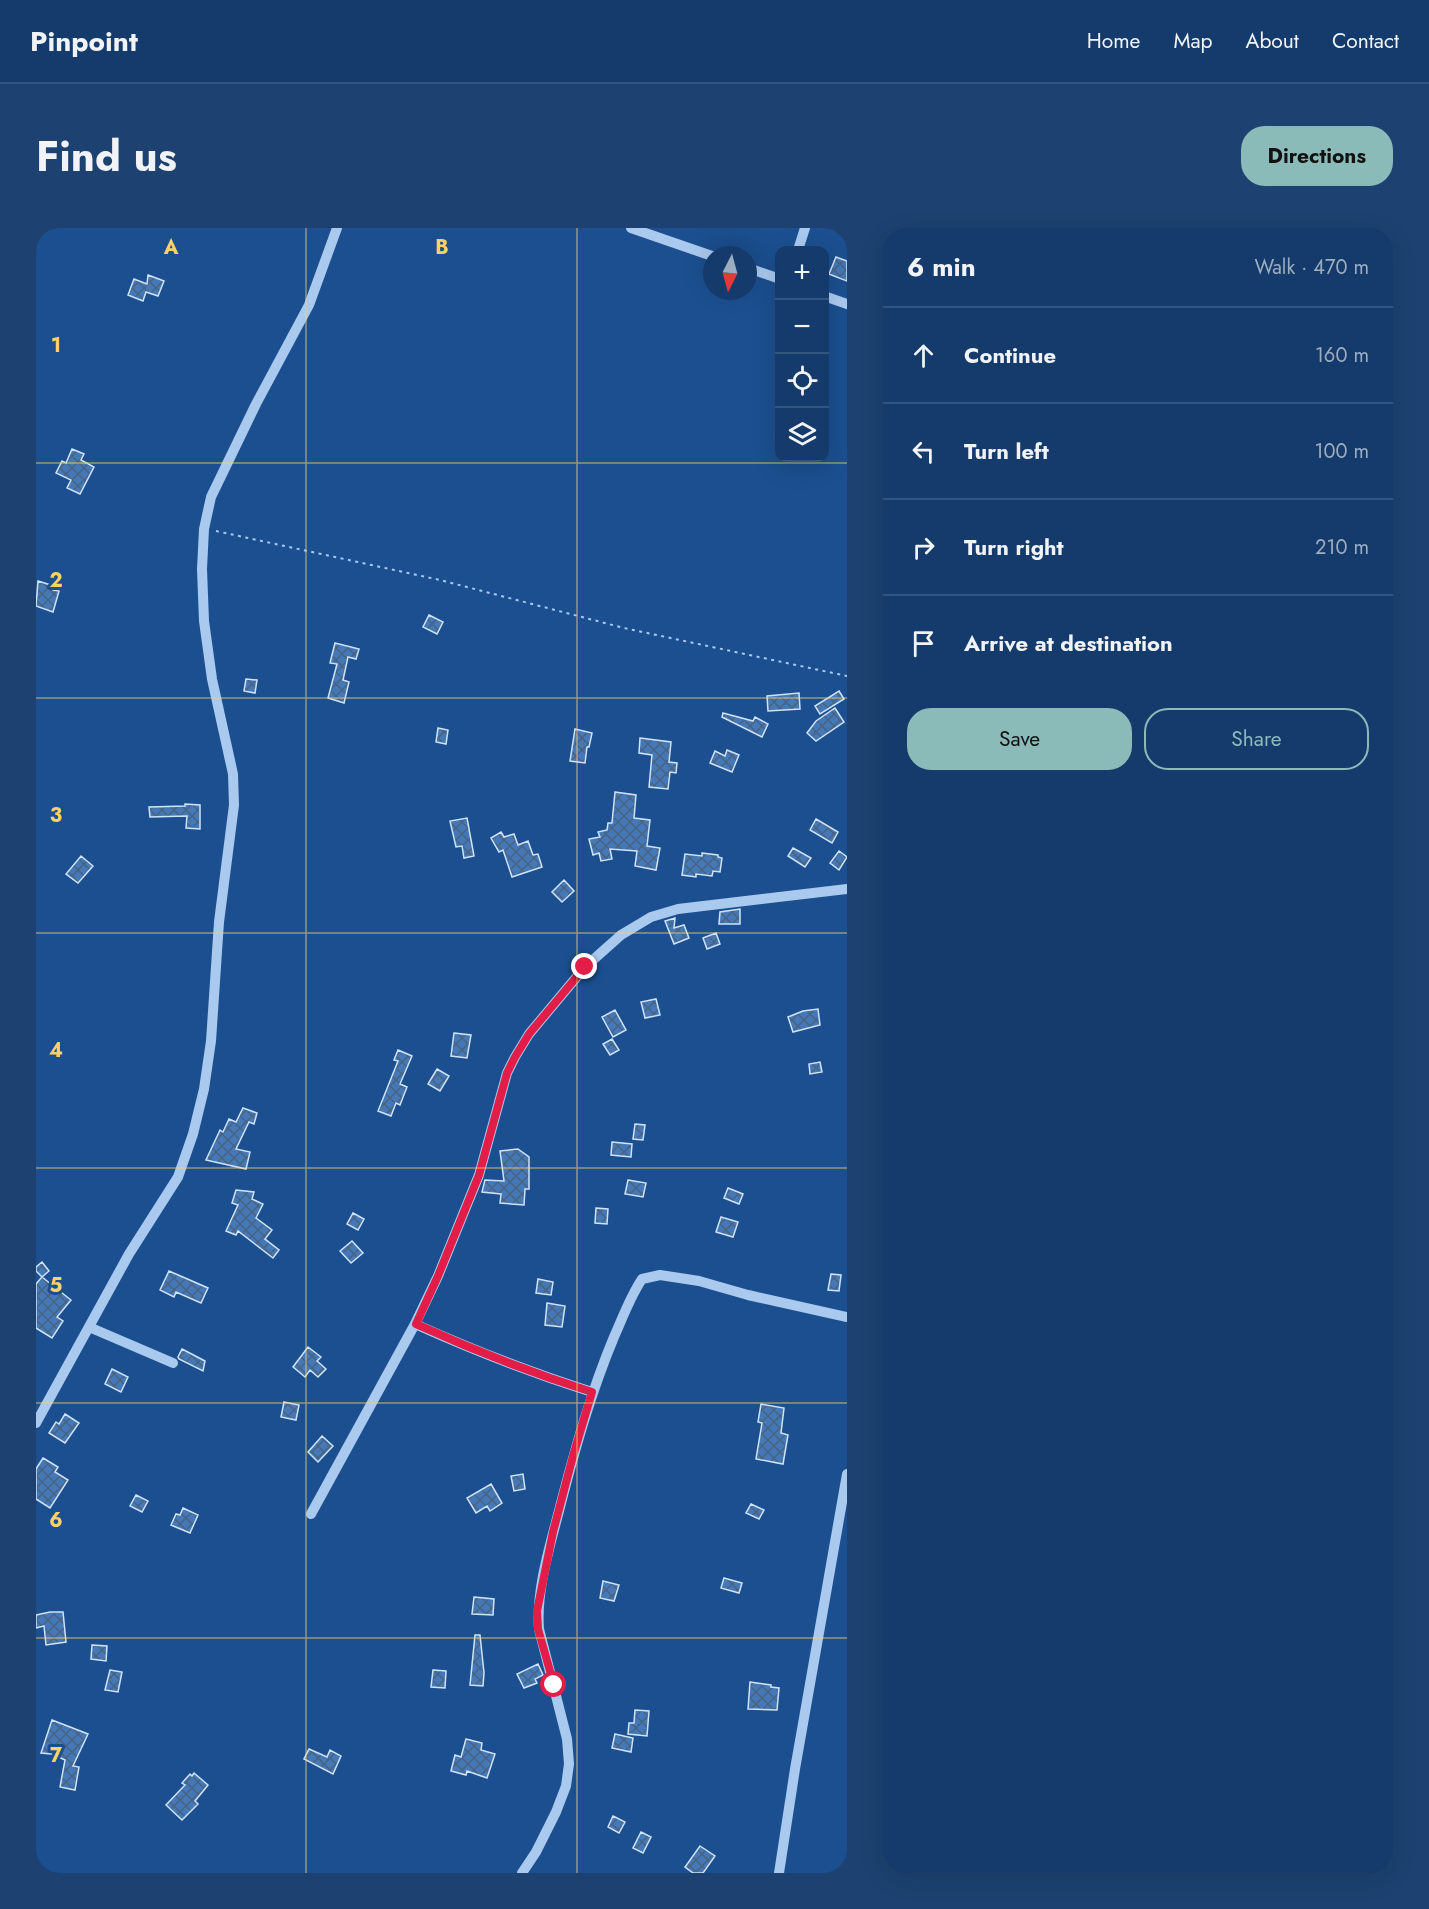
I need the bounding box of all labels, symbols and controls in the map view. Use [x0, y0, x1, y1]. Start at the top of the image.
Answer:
text: Pinpoint [30, 21, 138, 62]
text: Home [1087, 26, 1140, 56]
text: Map [1173, 26, 1213, 56]
text: About [1246, 26, 1299, 56]
text: Contact [1332, 26, 1399, 56]
text: Find us [36, 126, 177, 187]
button: Directions [1241, 126, 1393, 186]
text: A [163, 233, 179, 262]
text: B [435, 233, 449, 262]
north arrow [703, 246, 757, 300]
map controls [775, 246, 829, 462]
button: + [775, 246, 829, 300]
text: 6 min [907, 248, 976, 286]
text: Walk · 470 m [1254, 253, 1369, 282]
button: − [775, 300, 829, 354]
text: 1 [51, 331, 61, 360]
icon: ahead [907, 339, 940, 372]
text: Continue [964, 339, 1056, 371]
text: 160 m [1315, 341, 1369, 370]
button: locate [775, 354, 829, 408]
button: layers [775, 408, 829, 462]
icon: left [907, 435, 940, 468]
text: Turn left [964, 435, 1049, 467]
text: 100 m [1314, 437, 1369, 466]
icon: right [907, 531, 940, 564]
text: Turn right [964, 531, 1064, 563]
text: 210 m [1315, 533, 1369, 562]
text: 2 [49, 566, 63, 595]
icon: arrive [907, 627, 940, 660]
text: Arrive at destination [964, 627, 1173, 659]
button: Save [907, 708, 1132, 770]
button: Share [1144, 708, 1369, 770]
text: 3 [50, 801, 62, 830]
route end [571, 953, 597, 979]
text: 4 [49, 1036, 63, 1065]
text: 5 [50, 1271, 63, 1300]
text: 6 [49, 1506, 63, 1535]
route start [540, 1671, 566, 1697]
text: 7 [50, 1741, 63, 1770]

